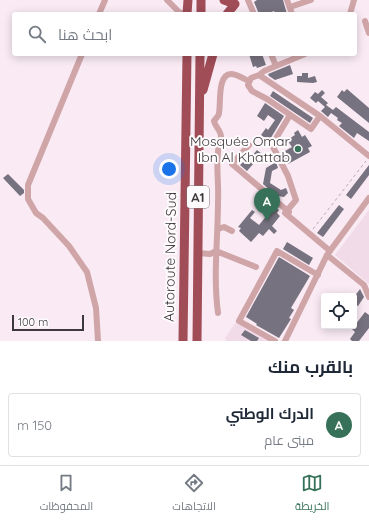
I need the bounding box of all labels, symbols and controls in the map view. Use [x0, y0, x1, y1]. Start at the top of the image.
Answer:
search box [12, 12, 357, 56]
icon: search [26, 23, 48, 45]
text: ابحث هنا [58, 25, 112, 44]
place label: Mosquée Omar Ibn Al Khattab [190, 132, 291, 166]
marker: Mosquée Omar Ibn Al Khattab [293, 144, 303, 154]
your location [159, 159, 179, 179]
road number: A1 [187, 186, 209, 208]
pin: A [254, 188, 280, 221]
street label: Autoroute Nord-Sud [160, 192, 180, 322]
map controls [321, 293, 357, 329]
button: locate [321, 293, 357, 329]
scale bar [12, 313, 84, 332]
text: 100 m [18, 315, 48, 329]
text: بالقرب منك [268, 356, 353, 377]
text: الدرك الوطني [226, 404, 314, 423]
text: 150 m [17, 417, 52, 433]
text: A [335, 417, 343, 433]
text: مبنى عام [264, 432, 314, 448]
tab: المحفوظات [40, 472, 93, 516]
tab: الاتجاهات [172, 472, 216, 516]
tab: الخريطة [295, 472, 329, 516]

